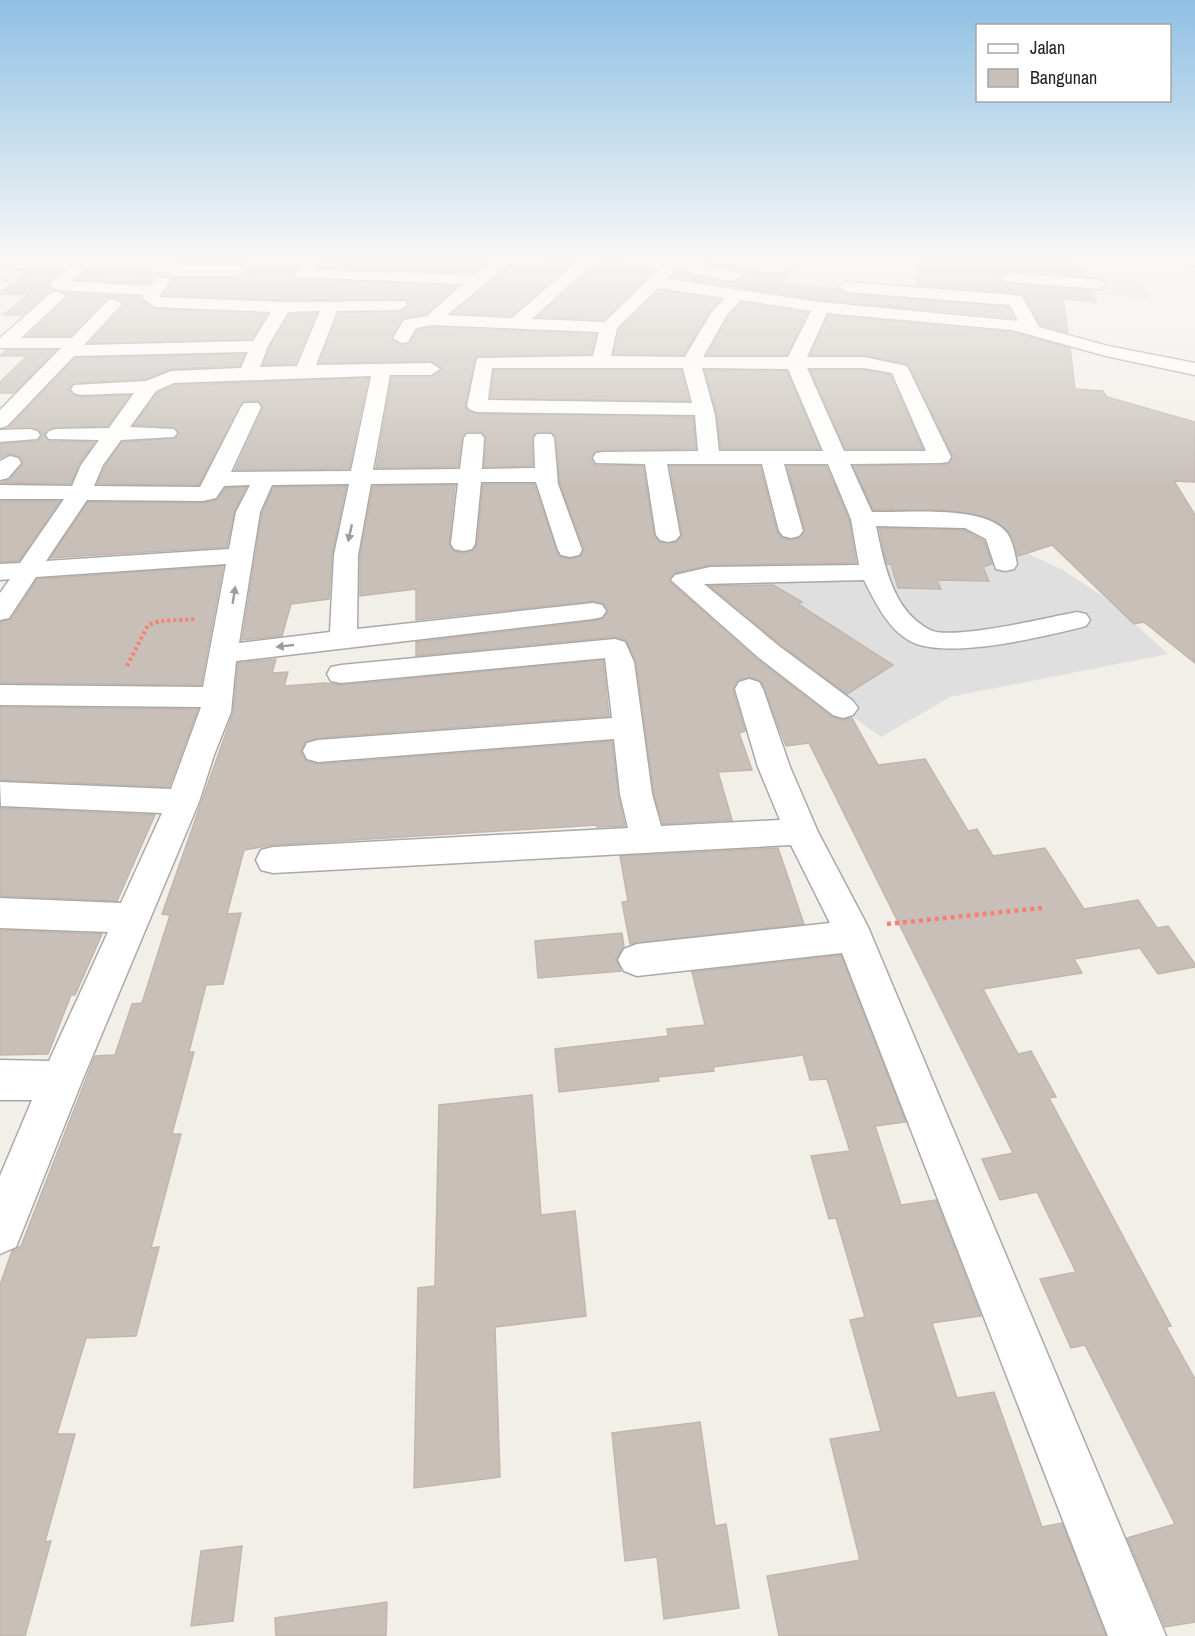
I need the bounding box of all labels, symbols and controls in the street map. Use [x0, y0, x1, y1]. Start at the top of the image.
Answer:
legend [976, 24, 1171, 102]
text: Jalan [1030, 35, 1065, 60]
text: Bangunan [1030, 65, 1097, 90]
one-way arrow [345, 524, 354, 543]
one-way arrow [230, 585, 239, 604]
one-way arrow [275, 641, 294, 651]

